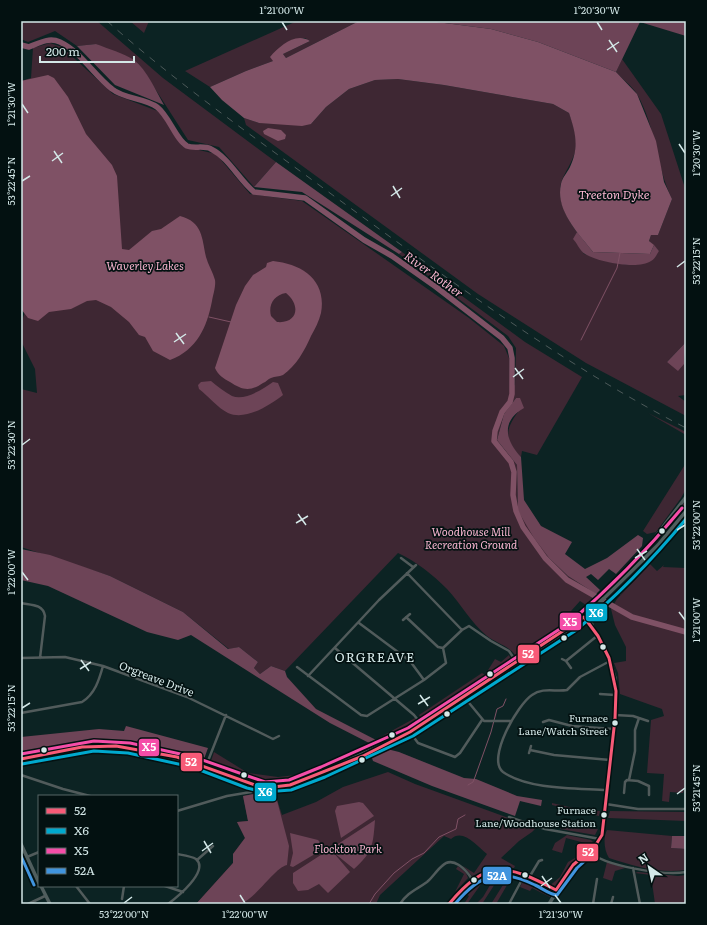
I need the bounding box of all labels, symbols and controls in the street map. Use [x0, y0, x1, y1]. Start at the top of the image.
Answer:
text: 1°21'00"W [260, 2, 305, 17]
text: 1°20'30"W [574, 2, 620, 17]
scale bar [40, 38, 134, 64]
text: 200 m [46, 42, 80, 60]
text: 1°21'30"W [3, 82, 18, 126]
text: 1°20'30"W [688, 130, 703, 176]
text: 53°22'45"N [3, 156, 18, 206]
water label: Treeton Dyke [578, 185, 650, 203]
text: 53°22'15"N [688, 237, 703, 285]
water label: River Rother [401, 246, 468, 302]
park label: Waverley Lakes [106, 257, 184, 273]
text: 53°22'30"N [3, 420, 18, 470]
text: 53°22'00"N [688, 500, 703, 550]
park label: Woodhouse Mill Recreation Ground [425, 523, 518, 552]
unlabelled marker [657, 526, 667, 536]
text: 1°22'00"W [3, 549, 18, 595]
text: 1°21'00"W [688, 597, 703, 642]
line badge: X6 [585, 603, 608, 622]
text: X6 [589, 604, 604, 620]
line badge: X5 [559, 612, 582, 631]
text: X5 [563, 613, 577, 629]
unlabelled marker [559, 633, 569, 643]
unlabelled marker [598, 642, 608, 652]
line badge: 52 [517, 644, 540, 664]
text: 52 [522, 645, 534, 661]
district label: ORGREAVE [335, 647, 415, 666]
street label: Orgreave Drive [117, 656, 197, 700]
unlabelled marker [485, 669, 495, 679]
text: 53°22'15"N [3, 684, 18, 732]
unlabelled marker [442, 709, 452, 719]
place label: Furnace Lane/Watch Street [518, 710, 608, 738]
marker: Furnace Lane/Watch Street [610, 718, 620, 728]
unlabelled marker [387, 730, 397, 740]
line badge: X5 [138, 738, 160, 757]
text: X5 [142, 738, 156, 754]
unlabelled marker [39, 745, 49, 755]
line badge: 52 [180, 752, 203, 772]
text: 52 [185, 753, 197, 769]
unlabelled marker [357, 755, 367, 765]
text: 53°21'45"N [688, 764, 703, 812]
unlabelled marker [239, 770, 249, 780]
line badge: X6 [254, 782, 277, 802]
text: X6 [258, 783, 273, 799]
legend [38, 795, 178, 887]
text: 52 [74, 801, 86, 819]
place label: Furnace Lane/Woodhouse Station [475, 802, 596, 830]
marker: Furnace Lane/Woodhouse Station [599, 810, 609, 820]
text: X6 [74, 821, 89, 839]
park label: Flockton Park [314, 840, 382, 856]
text: X5 [74, 841, 89, 859]
line badge: 52 [576, 843, 599, 862]
text: 52 [582, 843, 594, 859]
north arrow [629, 847, 669, 887]
text: N [635, 849, 651, 867]
text: 52A [74, 861, 95, 879]
line badge: 52A [482, 866, 512, 885]
text: 52A [487, 867, 508, 883]
unlabelled marker [520, 870, 530, 880]
unlabelled marker [469, 875, 479, 885]
text: 53°22'00"N [99, 906, 149, 921]
text: 1°22'00"W [222, 906, 268, 921]
text: 1°21'30"W [539, 906, 583, 921]

